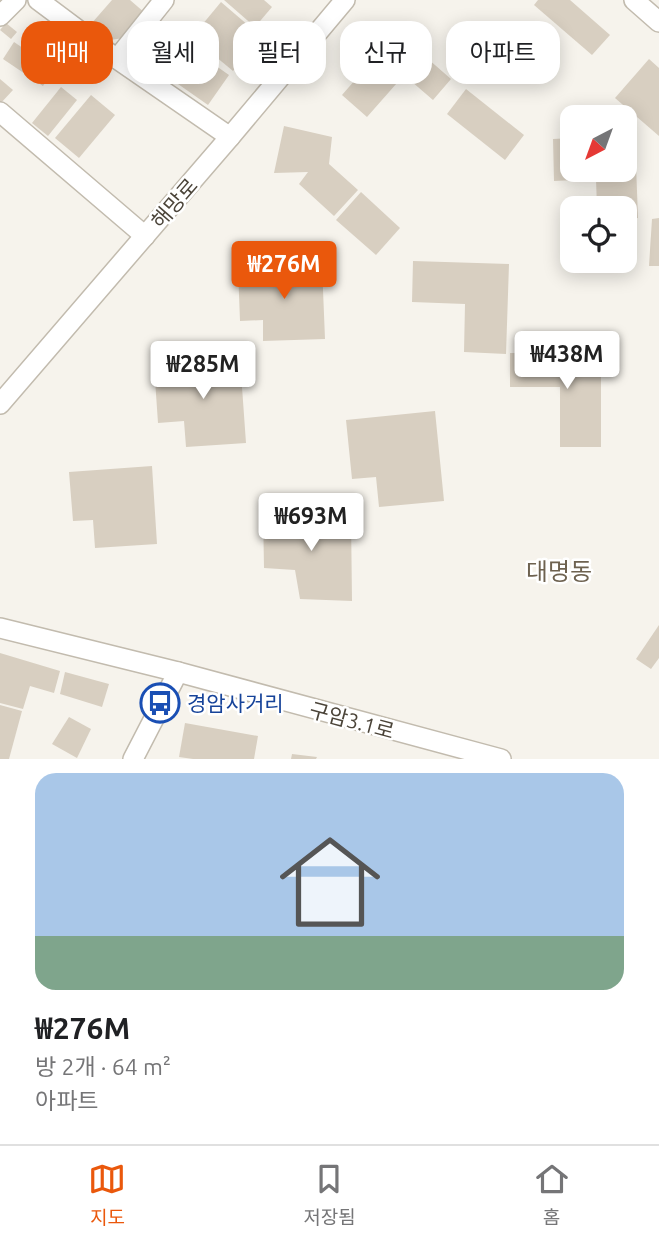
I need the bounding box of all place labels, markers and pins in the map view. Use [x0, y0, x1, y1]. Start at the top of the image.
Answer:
pin: ₩276M [235, 242, 333, 301]
pin: ₩438M [518, 332, 616, 391]
pin: ₩285M [154, 342, 252, 401]
pin: ₩693M [262, 494, 360, 553]
bus stop icon: 경암사거리 [139, 682, 181, 724]
place label: 경암사거리 [187, 691, 284, 715]

